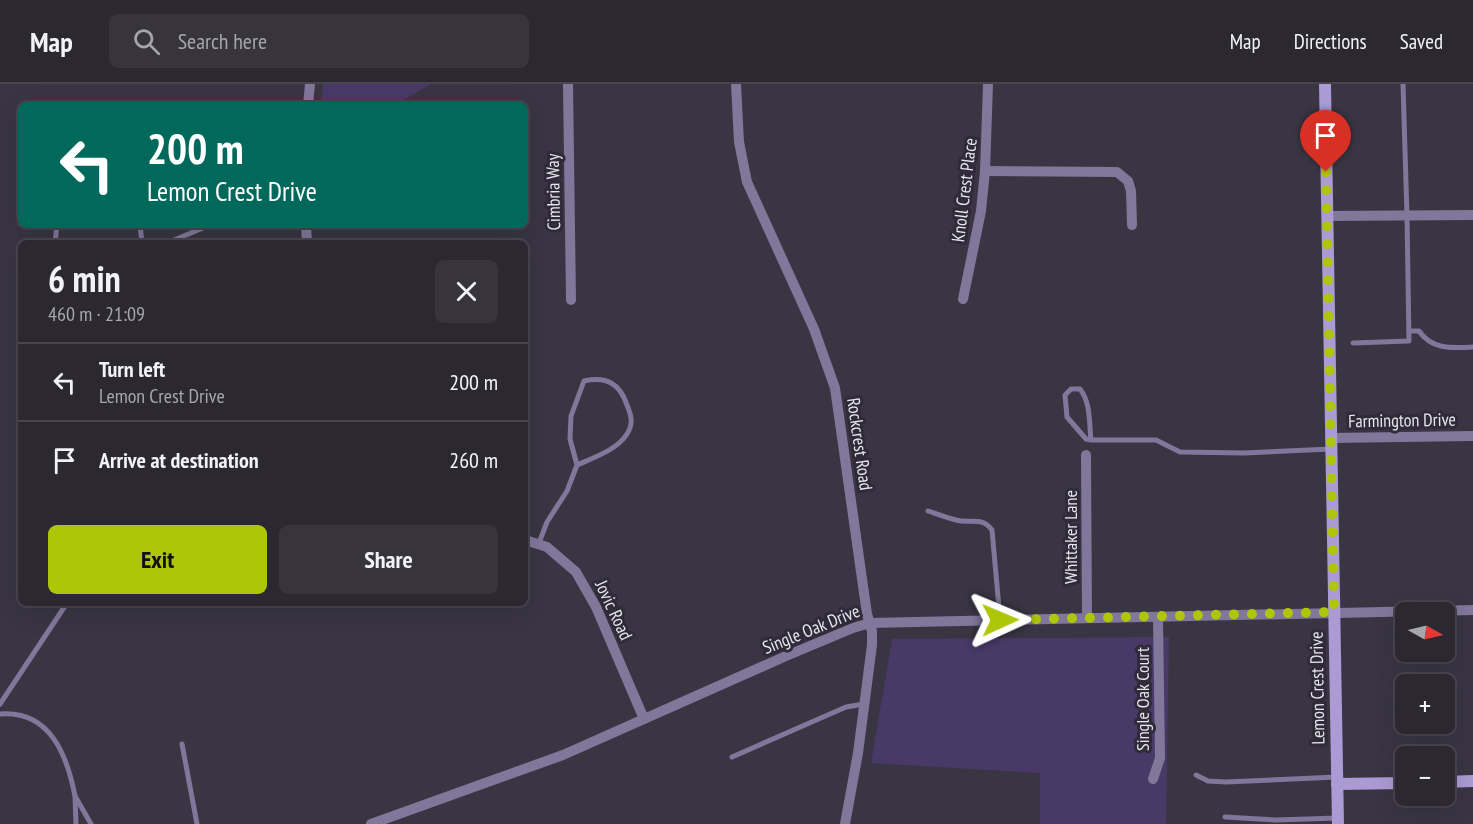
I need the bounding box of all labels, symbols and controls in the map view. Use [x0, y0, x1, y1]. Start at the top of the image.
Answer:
search box [109, 14, 529, 68]
text: Map [30, 23, 73, 60]
icon: search [130, 25, 163, 58]
text: Search here [178, 27, 267, 55]
text: Map [1230, 28, 1261, 55]
text: Directions [1294, 28, 1367, 55]
text: Saved [1400, 28, 1443, 55]
pin [1300, 110, 1351, 172]
icon: arrive [1309, 119, 1342, 152]
text: 200 m [147, 121, 244, 176]
icon: left [48, 126, 126, 204]
street label: Knoll Crest Place [946, 137, 982, 243]
street label: Cimbria Way [541, 153, 565, 231]
text: Lemon Crest Drive [147, 174, 317, 208]
text: 6 min [48, 255, 121, 302]
button: close [435, 260, 498, 323]
text: 460 m · 21:09 [48, 301, 145, 327]
text: Turn left [99, 355, 165, 383]
icon: left [48, 366, 81, 399]
text: 200 m [449, 368, 498, 396]
text: Lemon Crest Drive [99, 383, 225, 409]
street label: Rockcrest Road [842, 396, 878, 492]
street label: Farmington Drive [1348, 408, 1456, 432]
icon: arrive [48, 444, 81, 477]
text: Arrive at destination [99, 446, 259, 474]
text: 260 m [449, 446, 498, 474]
street label: Whittaker Lane [1059, 490, 1082, 584]
button: Exit [48, 525, 267, 594]
button: Share [279, 525, 498, 594]
street label: Jovic Road [590, 575, 638, 644]
position arrow [968, 588, 1032, 652]
street label: Single Oak Drive [759, 599, 863, 659]
north arrow [1395, 602, 1455, 662]
map controls [1395, 602, 1455, 806]
street label: Lemon Crest Drive [1305, 631, 1329, 745]
street label: Single Oak Court [1131, 647, 1154, 751]
button: + [1395, 674, 1455, 734]
button: − [1395, 746, 1455, 806]

